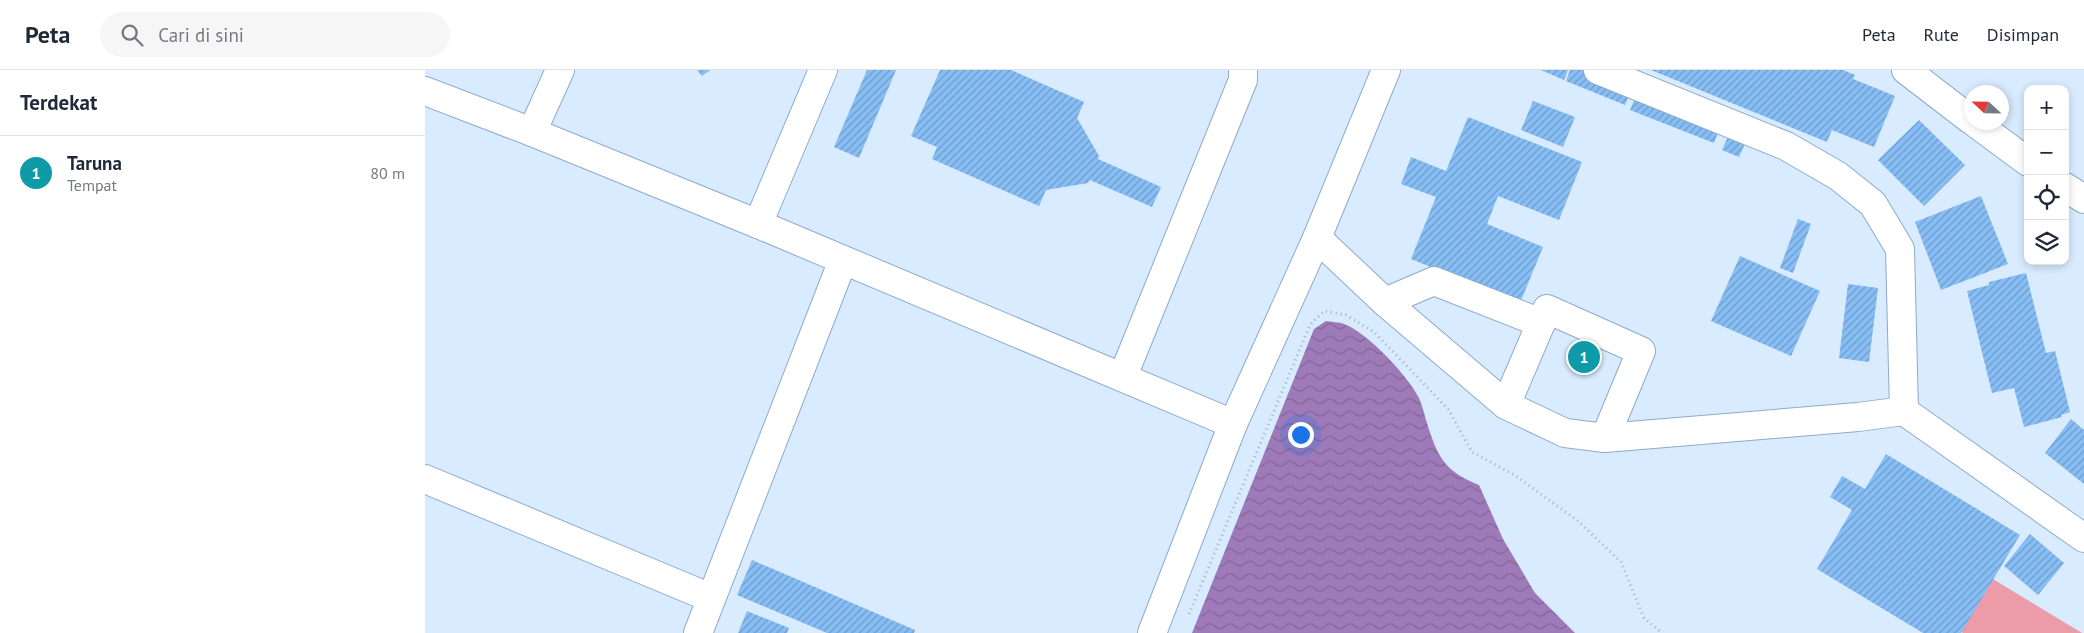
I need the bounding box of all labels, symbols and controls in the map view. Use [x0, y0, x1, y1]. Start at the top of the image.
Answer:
search box [100, 12, 450, 57]
text: Peta [25, 19, 70, 50]
icon: search [118, 21, 146, 49]
text: Cari di sini [158, 23, 244, 47]
text: Peta [1862, 23, 1896, 46]
text: Rute [1924, 23, 1959, 46]
text: Disimpan [1987, 23, 2059, 46]
north arrow [1964, 85, 2009, 130]
map controls [2024, 85, 2069, 265]
button: + [2024, 85, 2069, 130]
text: Terdekat [20, 89, 97, 116]
button: − [2024, 130, 2069, 175]
text: Taruna [67, 151, 122, 175]
text: 1 [31, 163, 41, 183]
text: 80 m [370, 163, 405, 183]
text: Tempat [67, 175, 117, 195]
button: locate [2024, 175, 2069, 220]
button: layers [2024, 220, 2069, 265]
pin: 1 [1568, 338, 1600, 376]
your location [1288, 422, 1314, 448]

